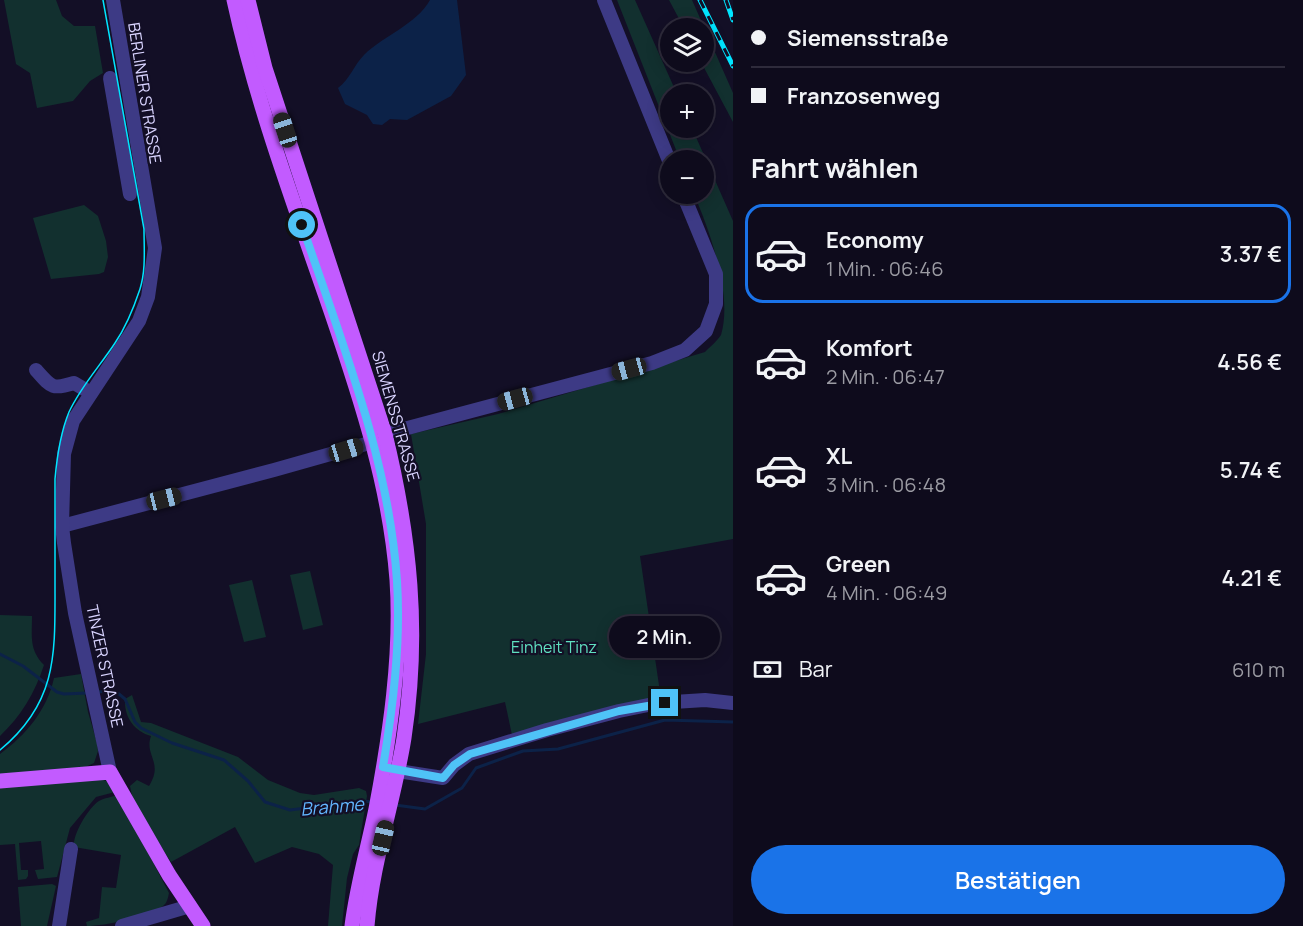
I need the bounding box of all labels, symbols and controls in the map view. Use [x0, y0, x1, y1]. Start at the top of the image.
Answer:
map controls [660, 18, 714, 204]
button: layers [660, 18, 714, 72]
street label: BERLINER STRASSE [123, 21, 167, 165]
text: Siemensstraße [787, 23, 949, 53]
text: Franzosenweg [787, 81, 940, 111]
button: + [660, 84, 714, 138]
car [271, 110, 299, 150]
text: Fahrt wählen [751, 149, 919, 186]
button: − [660, 150, 714, 204]
route start [288, 211, 315, 238]
text: Economy [826, 225, 924, 255]
icon: car [754, 227, 808, 281]
text: 3.37 € [1220, 239, 1282, 269]
text: 1 Min. · 06:46 [826, 255, 944, 282]
text: Komfort [826, 333, 913, 363]
icon: car [754, 335, 808, 389]
text: 4.56 € [1217, 347, 1282, 377]
street label: SIEMENSSTRASSE [367, 348, 425, 484]
car [609, 356, 649, 382]
text: 2 Min. · 06:47 [826, 363, 945, 390]
car [495, 386, 535, 412]
car [326, 436, 366, 464]
text: XL [826, 441, 852, 471]
icon: car [754, 443, 808, 497]
text: 5.74 € [1220, 455, 1282, 485]
text: 3 Min. · 06:48 [826, 471, 946, 498]
car [144, 486, 184, 512]
text: Green [826, 549, 891, 579]
icon: car [754, 551, 808, 605]
text: 4.21 € [1222, 563, 1282, 593]
text: 4 Min. · 06:49 [826, 579, 947, 606]
street label: TINZER STRASSE [81, 603, 129, 729]
callout: 2 Min. [610, 616, 720, 658]
text: 2 Min. [636, 623, 693, 650]
park label: Einheit Tinz [511, 636, 597, 658]
icon: cash [751, 653, 784, 686]
text: Bar [799, 654, 833, 684]
text: 610 m [1232, 656, 1285, 683]
route end [651, 689, 678, 716]
water label: Brahme [299, 791, 366, 821]
car [370, 818, 396, 858]
button: Bestätigen [751, 845, 1285, 914]

